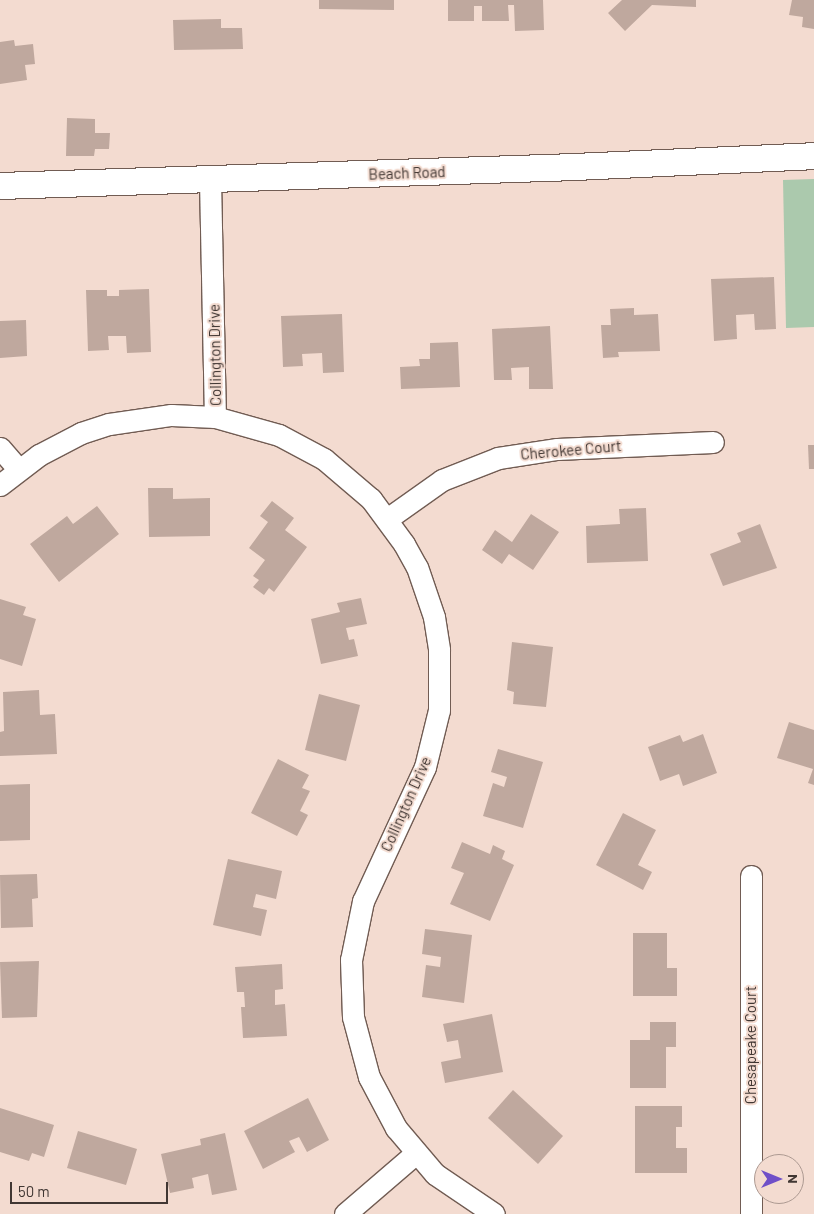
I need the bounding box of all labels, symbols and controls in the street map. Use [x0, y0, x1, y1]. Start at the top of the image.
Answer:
street label: Beach Road [368, 163, 446, 183]
street label: Collington Drive [205, 304, 225, 406]
street label: Cherokee Court [520, 437, 622, 463]
street label: Collington Drive [377, 754, 435, 854]
street label: Chesapeake Court [742, 986, 760, 1104]
north arrow [754, 1154, 804, 1204]
scale bar [12, 1172, 170, 1204]
text: N [785, 1174, 802, 1184]
text: 50 m [18, 1182, 50, 1200]

